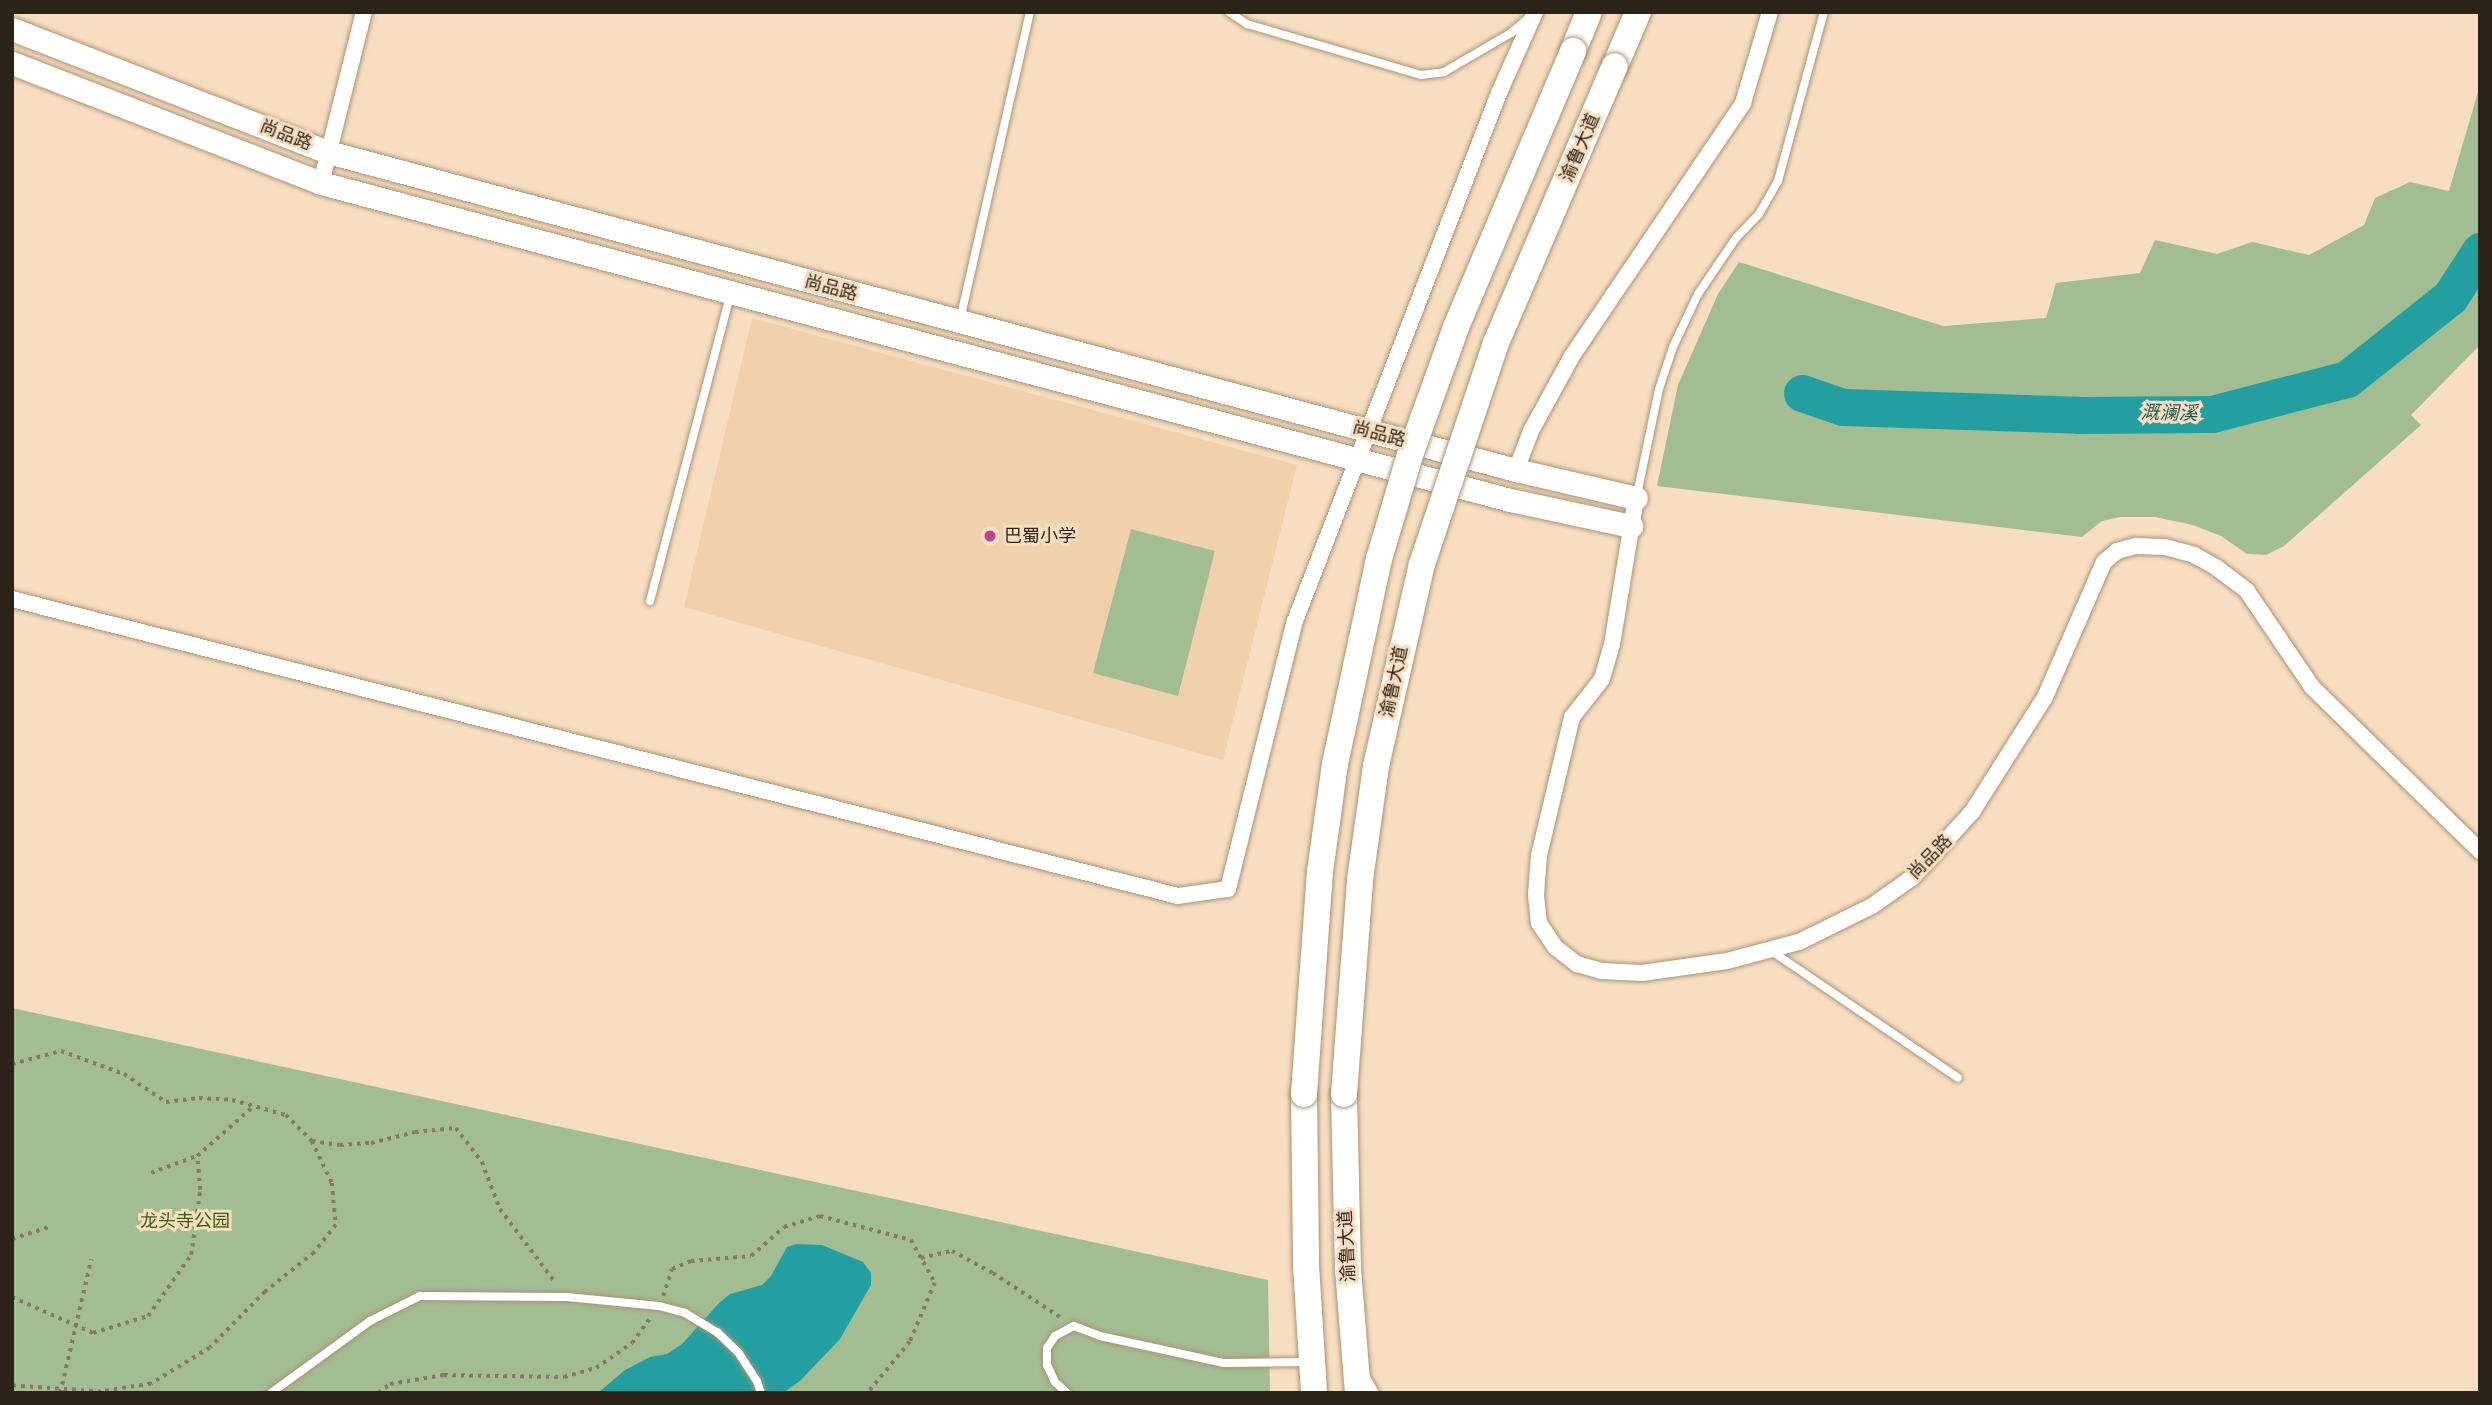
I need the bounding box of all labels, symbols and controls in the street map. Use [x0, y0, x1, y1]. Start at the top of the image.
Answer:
street label: 渝鲁大道 [1556, 111, 1604, 185]
street label: 尚品路 [257, 115, 315, 155]
street label: 尚品路 [802, 271, 860, 305]
water label: 溉澜溪 [2140, 401, 2198, 425]
street label: 尚品路 [1350, 417, 1408, 451]
place label: 巴蜀小学 [1004, 525, 1076, 547]
marker: 巴蜀小学 [982, 528, 998, 544]
street label: 渝鲁大道 [1376, 645, 1412, 719]
street label: 尚品路 [1903, 830, 1957, 884]
street label: 渝鲁大道 [1334, 1209, 1360, 1283]
park label: 龙头寺公园 [140, 1210, 230, 1232]

